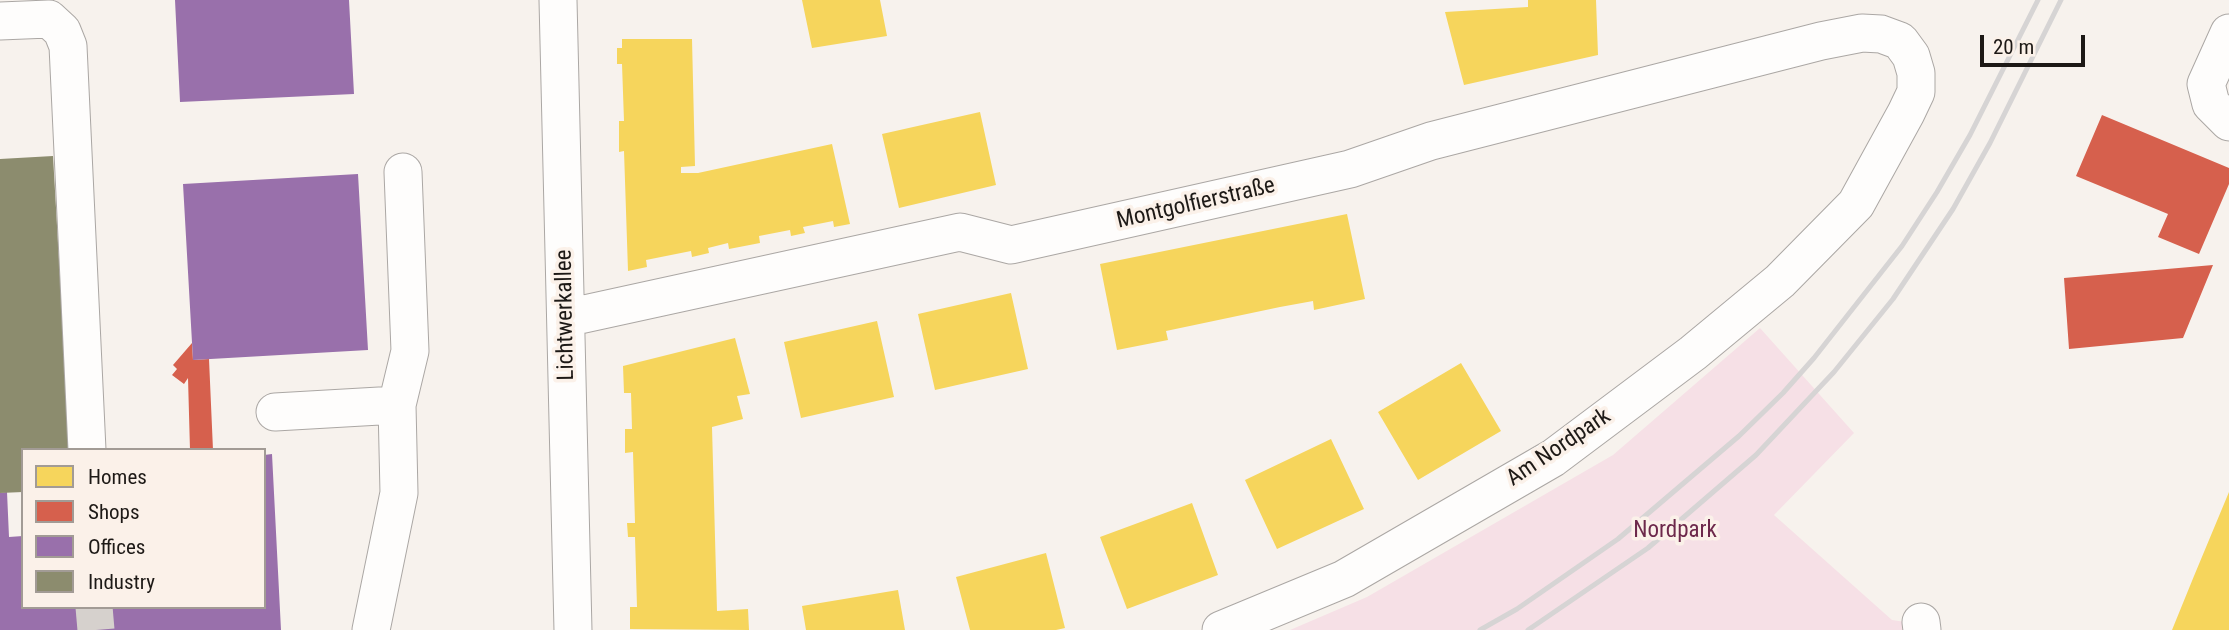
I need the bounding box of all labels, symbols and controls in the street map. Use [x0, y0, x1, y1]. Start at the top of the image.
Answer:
scale bar [1984, 21, 2089, 65]
text: 20 m [1993, 35, 2034, 59]
street label: Montgolfierstraße [1114, 172, 1278, 236]
street label: Lichtwerkallee [551, 249, 581, 381]
street label: Am Nordpark [1502, 403, 1616, 493]
legend [21, 448, 266, 609]
text: Homes [88, 465, 147, 489]
text: Shops [88, 500, 140, 524]
park label: Nordpark [1633, 517, 1717, 545]
text: Offices [88, 535, 145, 559]
text: Industry [88, 570, 155, 594]

